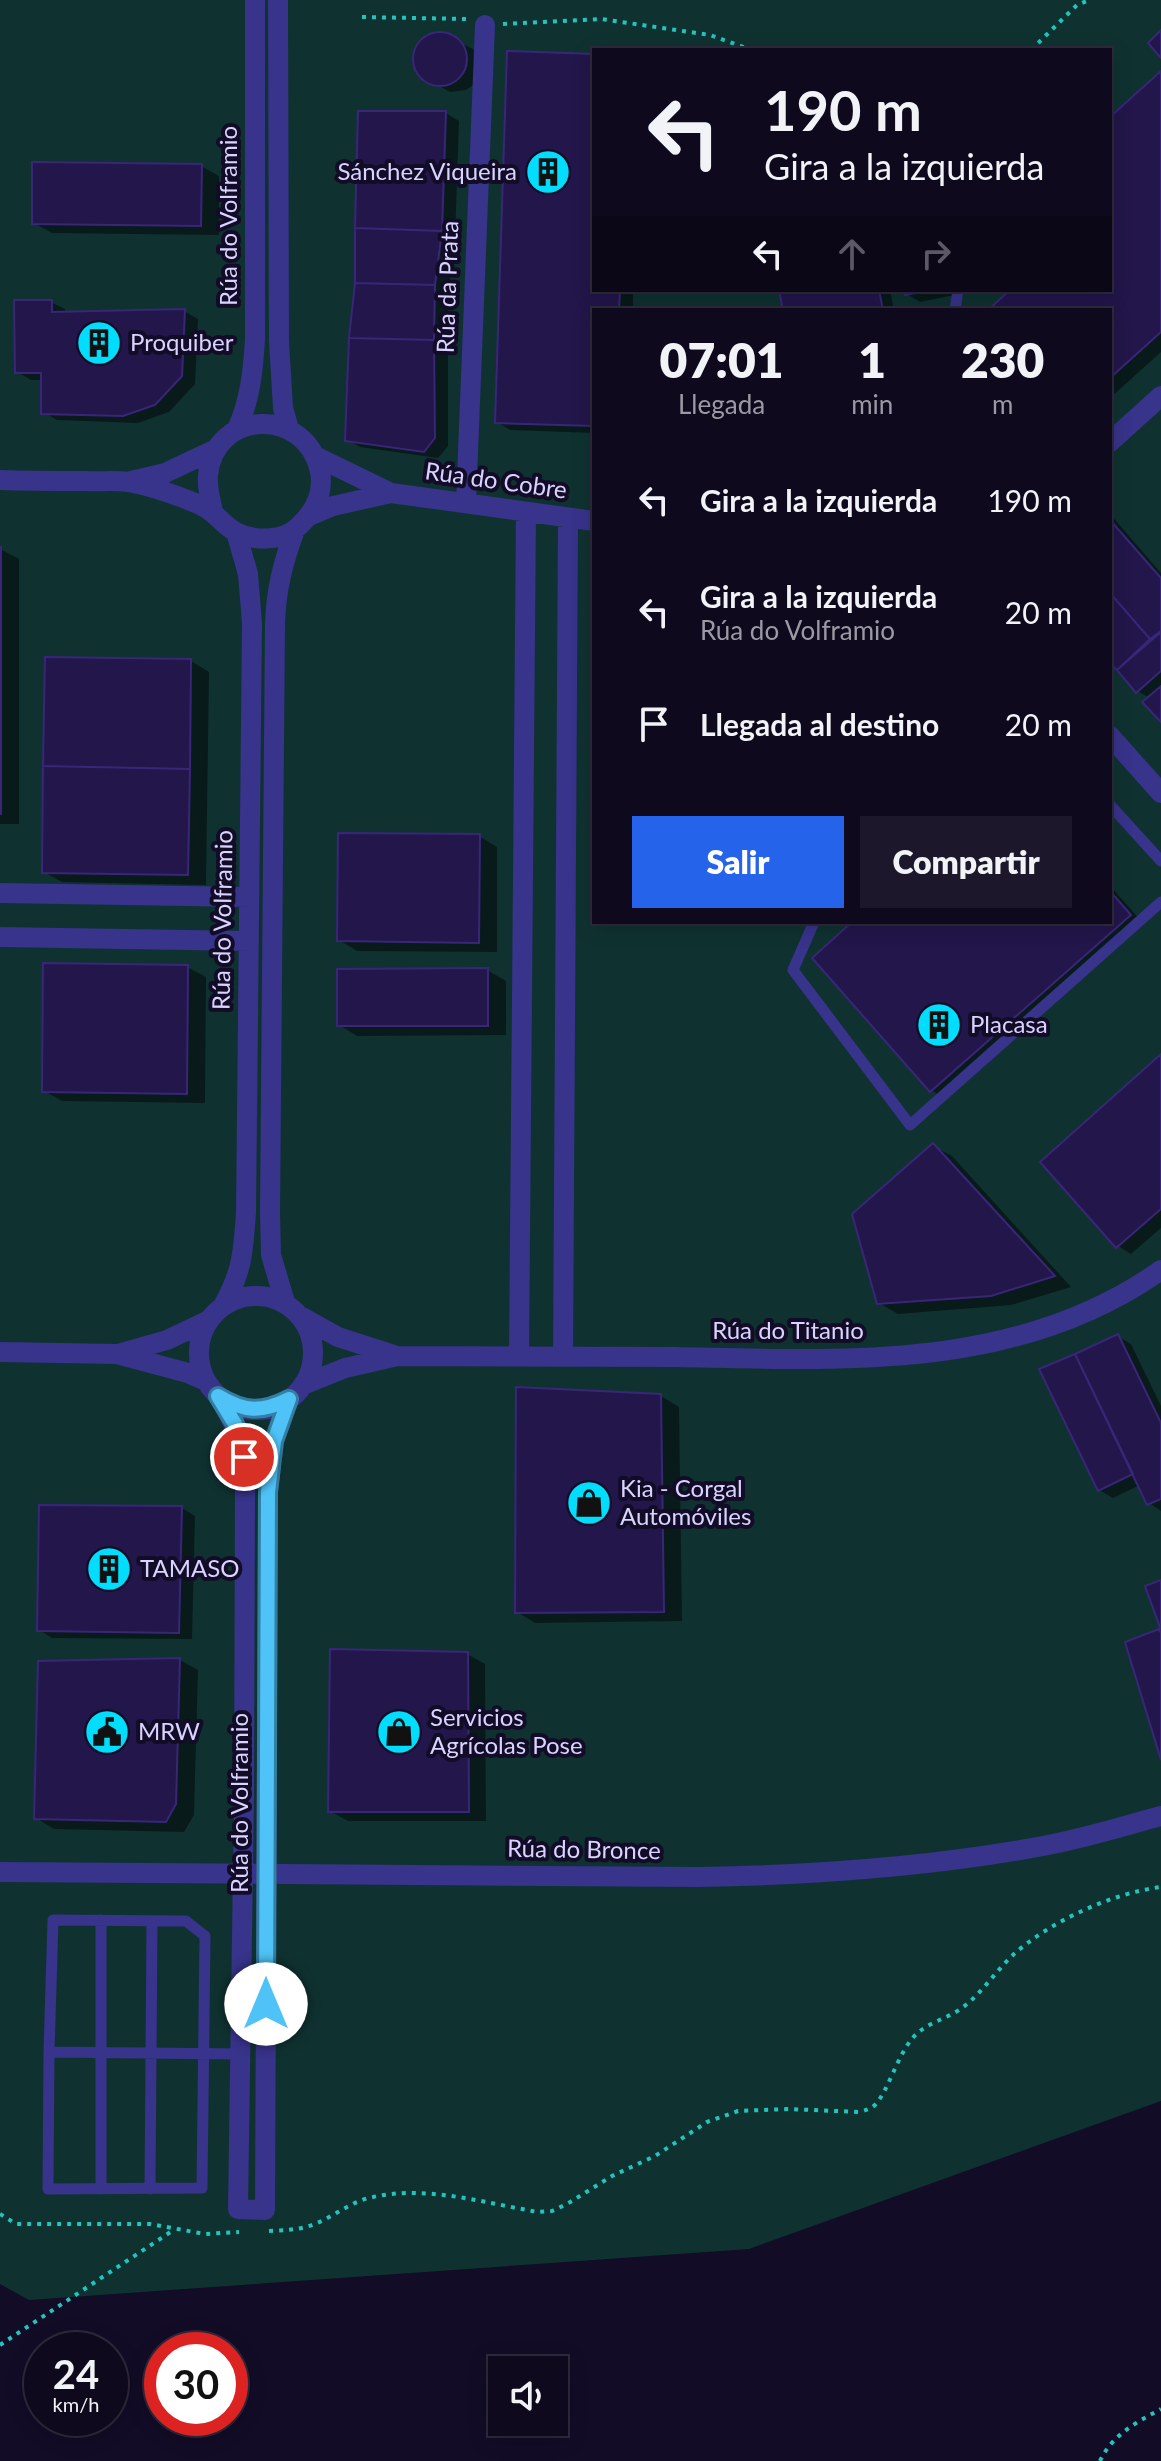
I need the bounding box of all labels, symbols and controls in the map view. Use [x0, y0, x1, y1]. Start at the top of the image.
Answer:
text: 190 m [764, 76, 922, 143]
icon: left [632, 80, 736, 184]
street label: Rúa do Volframio [213, 126, 242, 306]
text: Gira a la izquierda [764, 144, 1044, 188]
building icon: Sánchez Viqueira [524, 148, 572, 196]
place label: Sánchez Viqueira [337, 156, 517, 185]
street label: Rúa da Prata [430, 220, 463, 354]
icon: left [746, 232, 790, 276]
icon: ahead [830, 232, 874, 276]
icon: right [914, 232, 958, 276]
building icon: Proquiber [75, 319, 123, 367]
place label: Proquiber [130, 327, 234, 356]
text: 07:01 [660, 331, 784, 388]
text: 1 [858, 331, 886, 388]
text: 230 [961, 331, 1044, 388]
text: Llegada [678, 388, 765, 420]
text: min [851, 388, 893, 420]
text: m [992, 388, 1013, 420]
street label: Rúa do Cobre [423, 455, 569, 504]
icon: left [632, 478, 676, 522]
text: Gira a la izquierda [700, 482, 937, 518]
text: 190 m [987, 482, 1072, 518]
text: Gira a la izquierda [700, 578, 937, 614]
icon: left [632, 590, 676, 634]
text: 20 m [1005, 594, 1072, 630]
text: Rúa do Volframio [700, 614, 895, 646]
icon: arrive [632, 702, 676, 746]
text: Llegada al destino [700, 706, 939, 742]
text: 20 m [1005, 706, 1072, 742]
button: Salir [632, 816, 844, 908]
button: Compartir [860, 816, 1072, 908]
street label: Rúa do Volframio [205, 830, 238, 1010]
building icon: Placasa [915, 1001, 963, 1049]
place label: Placasa [970, 1009, 1048, 1038]
street label: Rúa do Titanio [712, 1315, 864, 1344]
pin [210, 1423, 278, 1491]
icon: arrive [222, 1435, 266, 1479]
place label: Kia - Corgal Automóviles [620, 1473, 751, 1530]
shop icon: Kia - Corgal Automóviles [565, 1479, 613, 1527]
building icon: TAMASO [85, 1545, 133, 1593]
place label: TAMASO [140, 1553, 240, 1582]
place label: Servicios Agrícolas Pose [430, 1702, 583, 1759]
public building icon: MRW [83, 1708, 131, 1756]
shop icon: Servicios Agrícolas Pose [375, 1708, 423, 1756]
street label: Rúa do Volframio [224, 1713, 253, 1893]
place label: MRW [138, 1716, 200, 1745]
street label: Rúa do Bronce [507, 1833, 661, 1864]
position arrow [224, 1962, 308, 2046]
speed limit sign: 30 [144, 2332, 248, 2436]
text: 24 [53, 2350, 99, 2398]
map controls [488, 2356, 568, 2436]
button: sound [488, 2356, 568, 2436]
text: km/h [53, 2392, 99, 2416]

